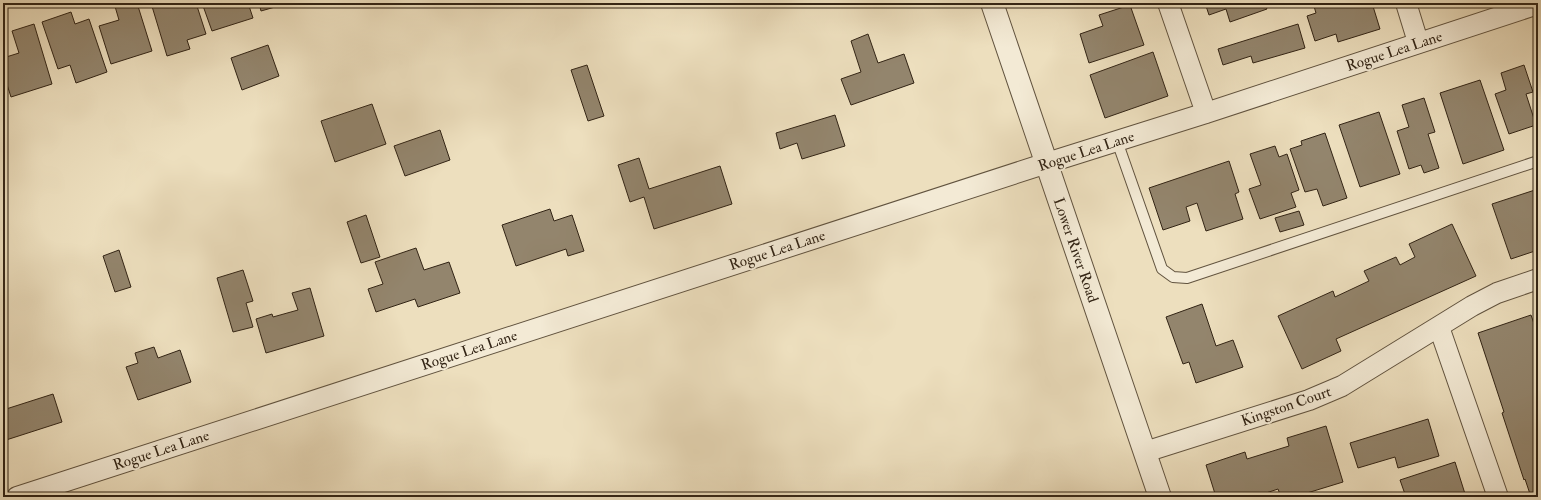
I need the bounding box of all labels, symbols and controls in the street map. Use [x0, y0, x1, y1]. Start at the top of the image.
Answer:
street label: Rogue Lea Lane [1344, 27, 1445, 76]
street label: Rogue Lea Lane [1036, 127, 1137, 176]
street label: Lower River Road [1049, 195, 1103, 306]
street label: Rogue Lea Lane [727, 226, 828, 275]
street label: Rogue Lea Lane [419, 326, 520, 375]
street label: Kingston Court [1239, 382, 1334, 431]
street label: Rogue Lea Lane [111, 426, 212, 475]

